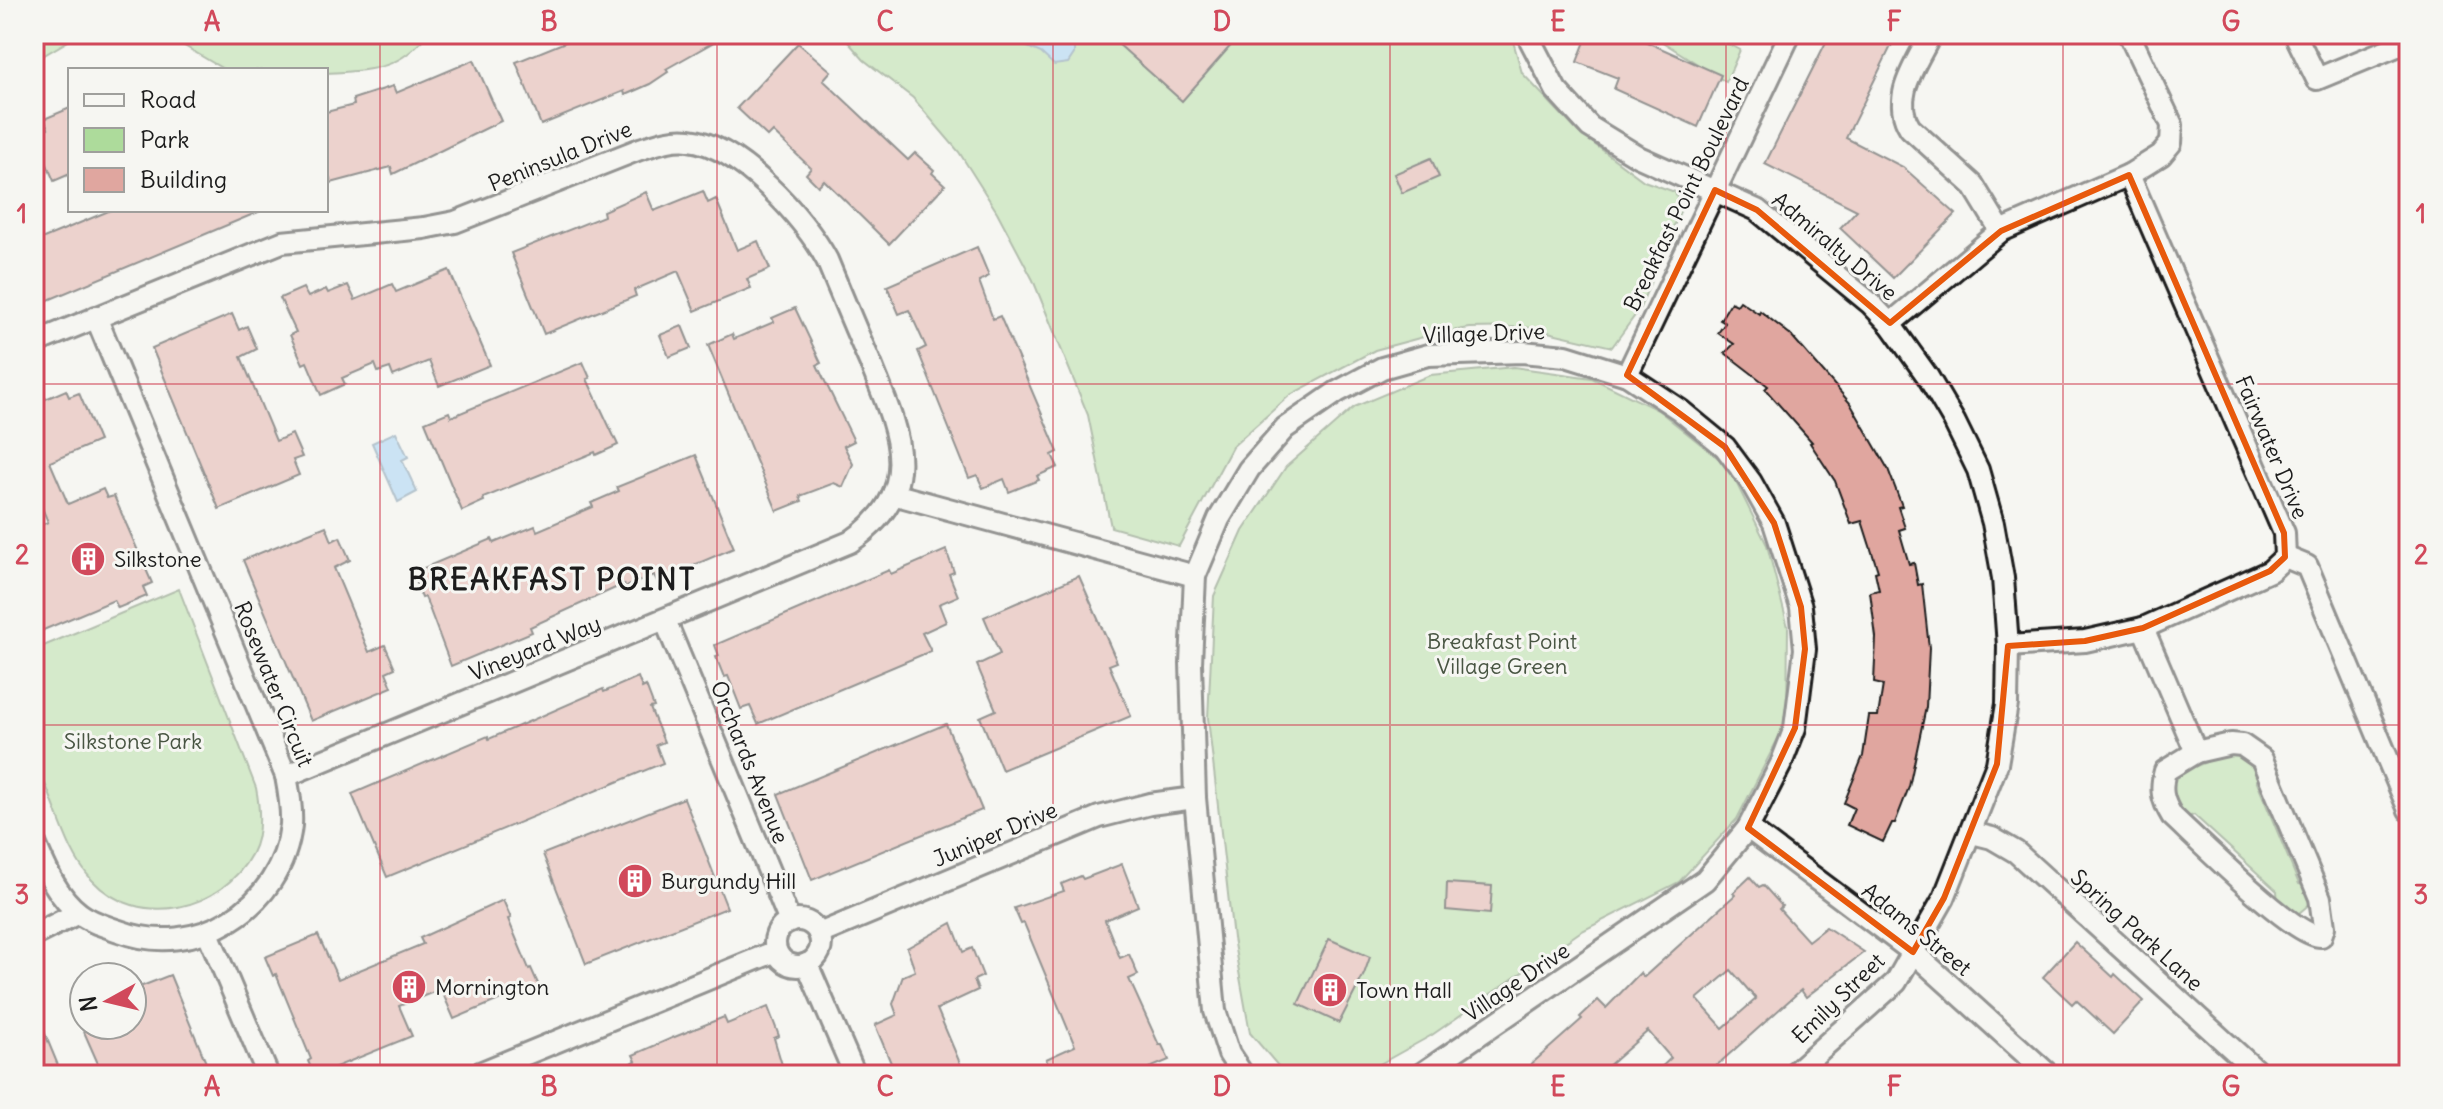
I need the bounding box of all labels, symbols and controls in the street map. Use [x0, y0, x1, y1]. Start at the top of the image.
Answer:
text: A [204, 5, 221, 38]
text: B [540, 5, 558, 38]
text: C [876, 5, 894, 38]
text: D [1213, 5, 1231, 38]
text: E [1550, 5, 1566, 38]
text: F [1887, 5, 1902, 38]
text: G [2222, 5, 2241, 38]
legend [68, 68, 328, 212]
street label: Breakfast Point Boulevard [1617, 72, 1755, 316]
text: Road [140, 84, 196, 114]
street label: Peninsula Drive [484, 114, 636, 198]
text: Park [140, 124, 190, 154]
text: Building [140, 164, 227, 194]
street label: Admiralty Drive [1767, 186, 1903, 306]
text: 1 [17, 197, 27, 230]
text: 1 [2416, 197, 2426, 230]
street label: Village Drive [1422, 317, 1546, 349]
street label: Fairwater Drive [2229, 371, 2315, 523]
text: 2 [15, 538, 29, 571]
text: 2 [2414, 538, 2428, 571]
building icon: Silkstone [69, 540, 107, 578]
place label: Silkstone [114, 545, 202, 573]
district label: BREAKFAST POINT [408, 560, 696, 598]
street label: Rosewater Circuit [228, 597, 320, 771]
street label: Vineyard Way [465, 609, 605, 687]
park label: Breakfast Point Village Green [1427, 627, 1577, 680]
street label: Orchards Avenue [705, 677, 795, 847]
park label: Silkstone Park [64, 727, 202, 755]
street label: Juniper Drive [929, 795, 1061, 873]
building icon: Burgundy Hill [616, 862, 654, 900]
street label: Spring Park Lane [2065, 863, 2209, 997]
place label: Burgundy Hill [661, 867, 796, 895]
street label: Adams Street [1857, 876, 1977, 982]
text: 3 [15, 878, 29, 911]
text: 3 [2414, 878, 2428, 911]
street label: Village Drive [1457, 936, 1575, 1028]
street label: Emily Street [1786, 947, 1890, 1049]
north arrow [68, 961, 148, 1041]
building icon: Mornington [390, 968, 428, 1006]
building icon: Town Hall [1311, 971, 1349, 1009]
place label: Mornington [435, 973, 549, 1001]
place label: Town Hall [1356, 976, 1452, 1004]
text: N [73, 994, 103, 1013]
text: A [204, 1070, 221, 1103]
text: B [540, 1070, 558, 1103]
text: C [876, 1070, 894, 1103]
text: D [1213, 1070, 1231, 1103]
text: E [1550, 1070, 1566, 1103]
text: F [1887, 1070, 1902, 1103]
text: G [2222, 1070, 2241, 1103]

